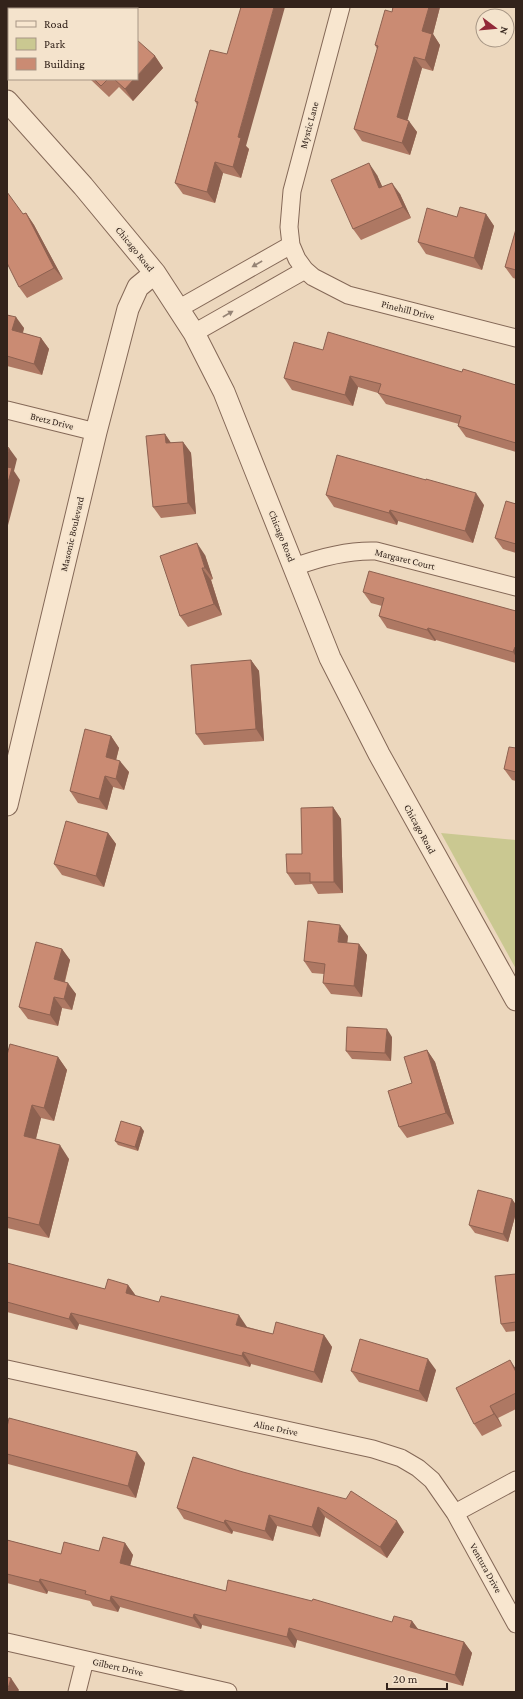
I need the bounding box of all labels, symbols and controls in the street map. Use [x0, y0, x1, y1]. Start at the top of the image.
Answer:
legend [8, 8, 138, 80]
north arrow [475, 8, 515, 48]
text: Road [44, 17, 69, 31]
text: N [498, 25, 511, 36]
text: Park [44, 37, 66, 51]
text: Building [44, 57, 85, 71]
street label: Mystic Lane [297, 100, 321, 150]
street label: Chicago Road [114, 224, 157, 274]
one-way arrow [251, 261, 263, 268]
street label: Pinehill Drive [380, 298, 436, 322]
one-way arrow [222, 310, 234, 317]
street label: Bretz Drive [29, 410, 75, 432]
street label: Masonic Boulevard [58, 495, 86, 572]
street label: Chicago Road [267, 509, 298, 564]
street label: Margaret Court [374, 546, 437, 572]
street label: Chicago Road [402, 802, 438, 856]
street label: Aline Drive [253, 1418, 299, 1438]
street label: Ventura Drive [468, 1541, 505, 1595]
street label: Gilbert Drive [92, 1656, 145, 1678]
scale bar [387, 1665, 447, 1691]
text: 20 m [393, 1672, 418, 1686]

